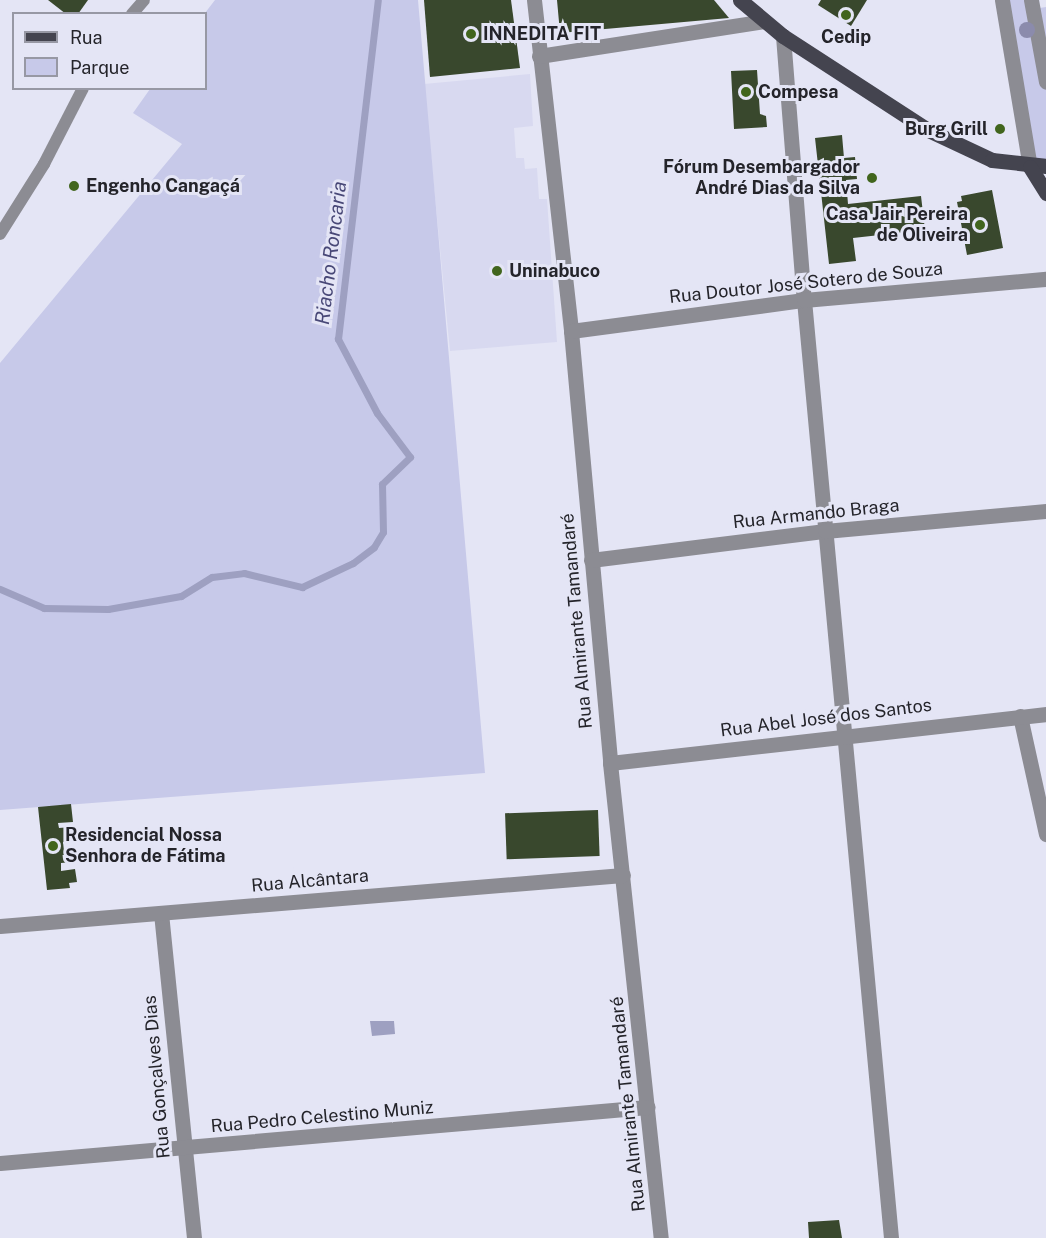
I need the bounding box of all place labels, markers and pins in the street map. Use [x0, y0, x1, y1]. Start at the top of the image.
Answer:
marker: Cedip [837, 6, 855, 24]
place label: INNEDITA FIT [483, 23, 601, 45]
place label: Cedip [821, 26, 871, 48]
marker: INNEDITA FIT [464, 27, 478, 41]
place label: Compesa [758, 81, 838, 103]
marker: Compesa [739, 85, 753, 99]
place label: Burg Grill [905, 118, 988, 140]
marker: Burg Grill [993, 122, 1007, 136]
place label: Fórum Desembargador André Dias da Silva [663, 157, 860, 200]
marker: Fórum Desembargador André Dias da Silva [865, 171, 879, 185]
place label: Engenho Cangaçá [86, 175, 240, 197]
marker: Engenho Cangaçá [67, 179, 81, 193]
place label: Casa Jair Pereira de Oliveira [826, 204, 968, 246]
marker: Casa Jair Pereira de Oliveira [973, 218, 987, 232]
place label: Uninabuco [509, 260, 600, 282]
marker: Uninabuco [490, 264, 504, 278]
place label: Residencial Nossa Senhora de Fátima [65, 825, 226, 868]
marker: Residencial Nossa Senhora de Fátima [46, 839, 60, 853]

